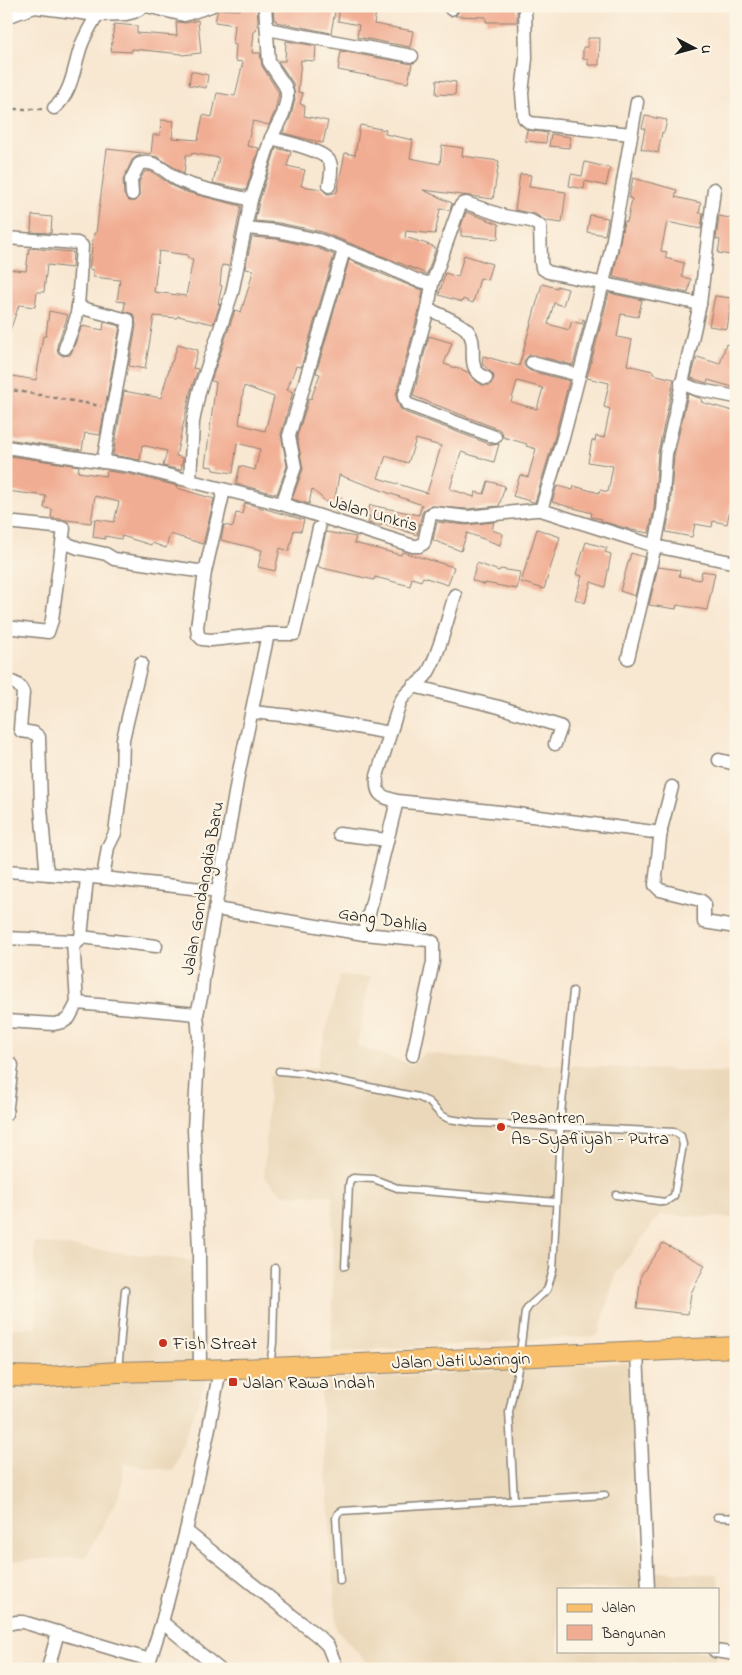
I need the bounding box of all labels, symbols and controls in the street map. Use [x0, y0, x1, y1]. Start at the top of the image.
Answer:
north arrow [670, 22, 720, 72]
text: U [695, 44, 716, 55]
street label: Jalan Unkris [326, 490, 421, 540]
street label: Jalan Gondangdia Baru [176, 799, 233, 978]
street label: Gang Dahlia [336, 901, 429, 942]
place label: Pesantren As-Syafiiyah - Putra [511, 1106, 669, 1153]
marker: Pesantren As-Syafiiyah - Putra [495, 1121, 507, 1133]
place label: Fish Streat [172, 1332, 257, 1358]
marker: Fish Streat [157, 1337, 169, 1349]
street label: Jalan Jati Waringin [391, 1347, 531, 1378]
place label: Jalan Rawa Indah [243, 1371, 375, 1397]
marker: Jalan Rawa Indah [227, 1376, 239, 1388]
legend [557, 1588, 720, 1652]
text: Jalan [602, 1597, 635, 1619]
text: Bangunan [601, 1623, 666, 1646]

